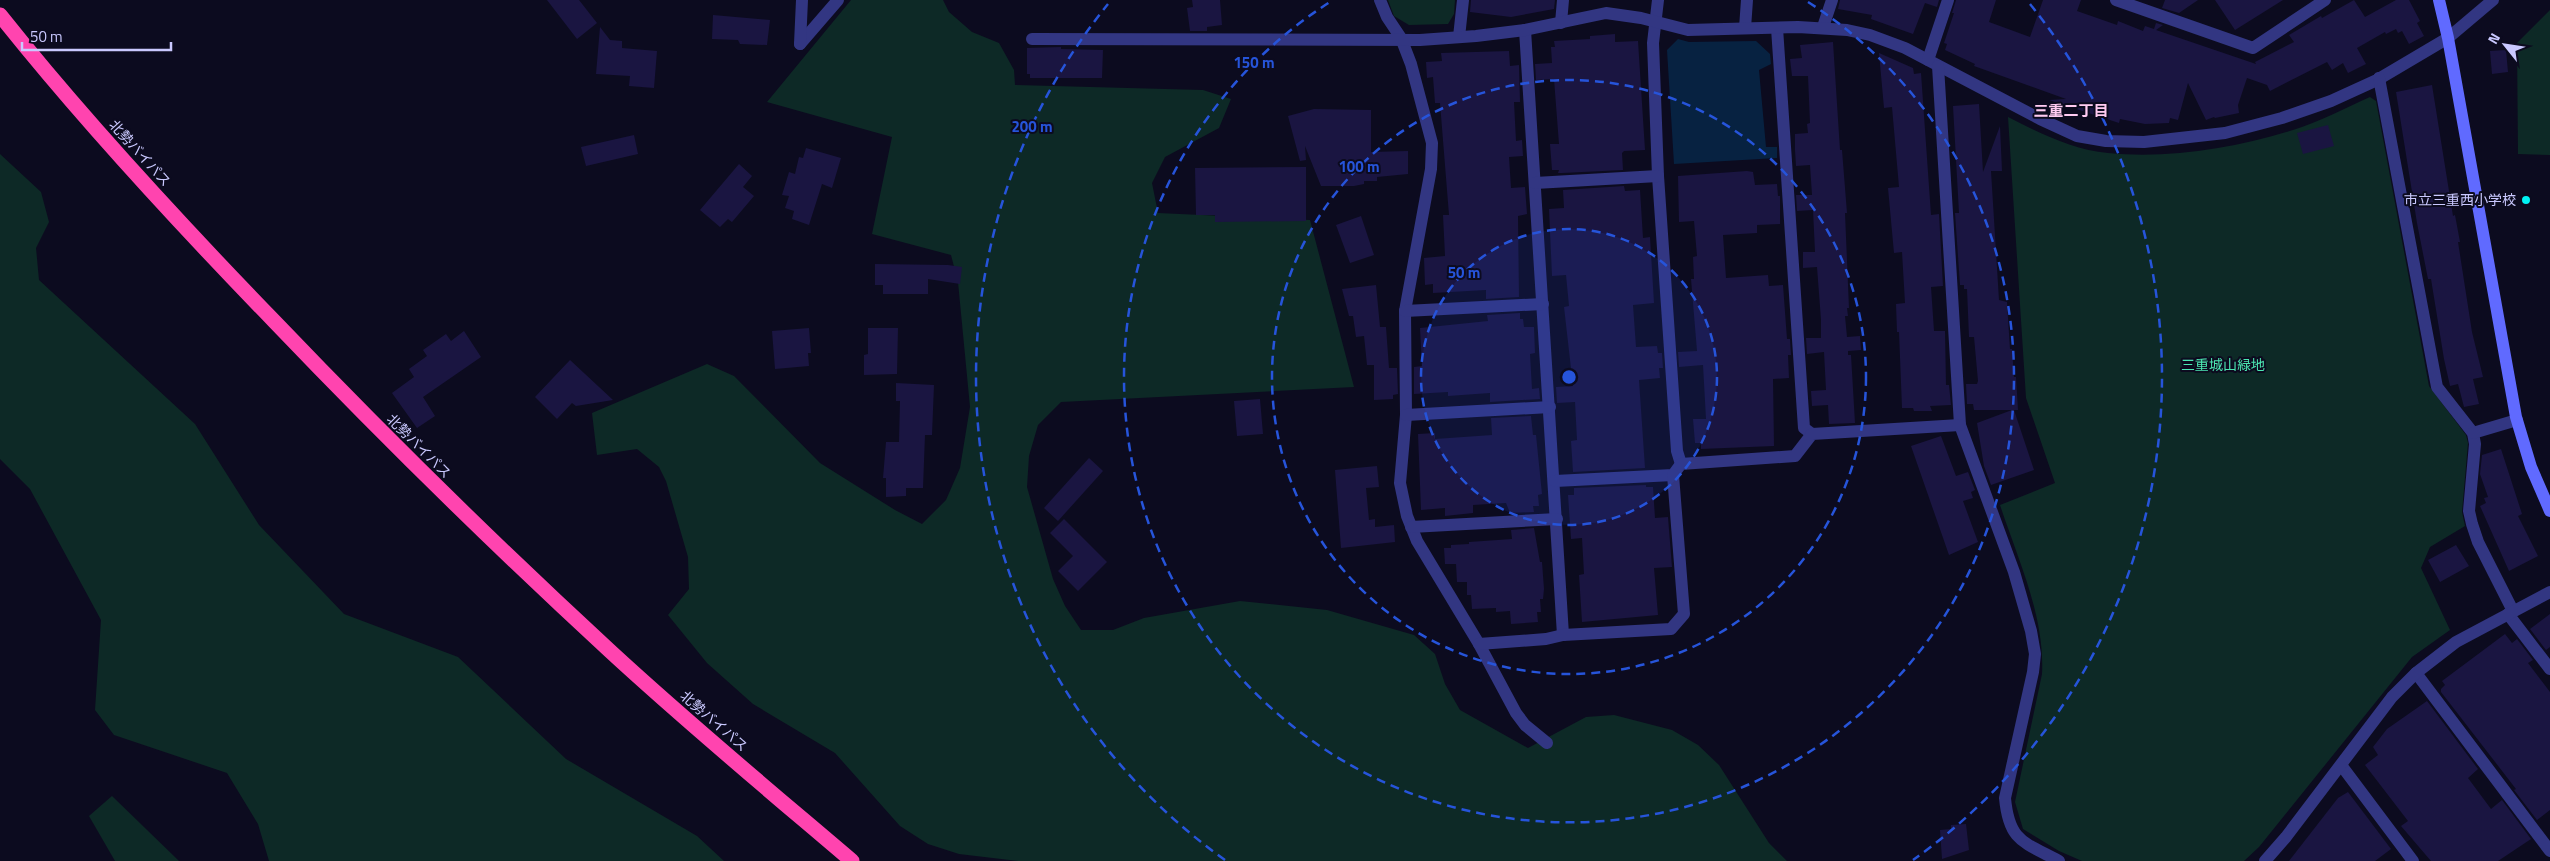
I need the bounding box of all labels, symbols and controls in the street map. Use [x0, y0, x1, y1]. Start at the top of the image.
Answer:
scale bar [22, 20, 171, 52]
north arrow [2480, 20, 2530, 70]
text: 50 m [30, 25, 63, 48]
text: N [2482, 29, 2505, 48]
text: 150 m [1233, 51, 1275, 74]
district label: 三重二丁目 [2033, 99, 2109, 122]
street label: 北勢バイパス [105, 115, 176, 191]
text: 200 m [1011, 115, 1053, 138]
text: 100 m [1338, 155, 1380, 178]
place label: 市立三重西小学校 [2404, 189, 2516, 210]
marker: 市立三重西小学校 [2520, 194, 2532, 206]
text: 50 m [1448, 261, 1480, 284]
park label: 三重城山緑地 [2181, 354, 2265, 375]
centre of rings [1560, 368, 1578, 386]
street label: 北勢バイパス [382, 409, 456, 483]
street label: 北勢バイパス [676, 685, 753, 756]

